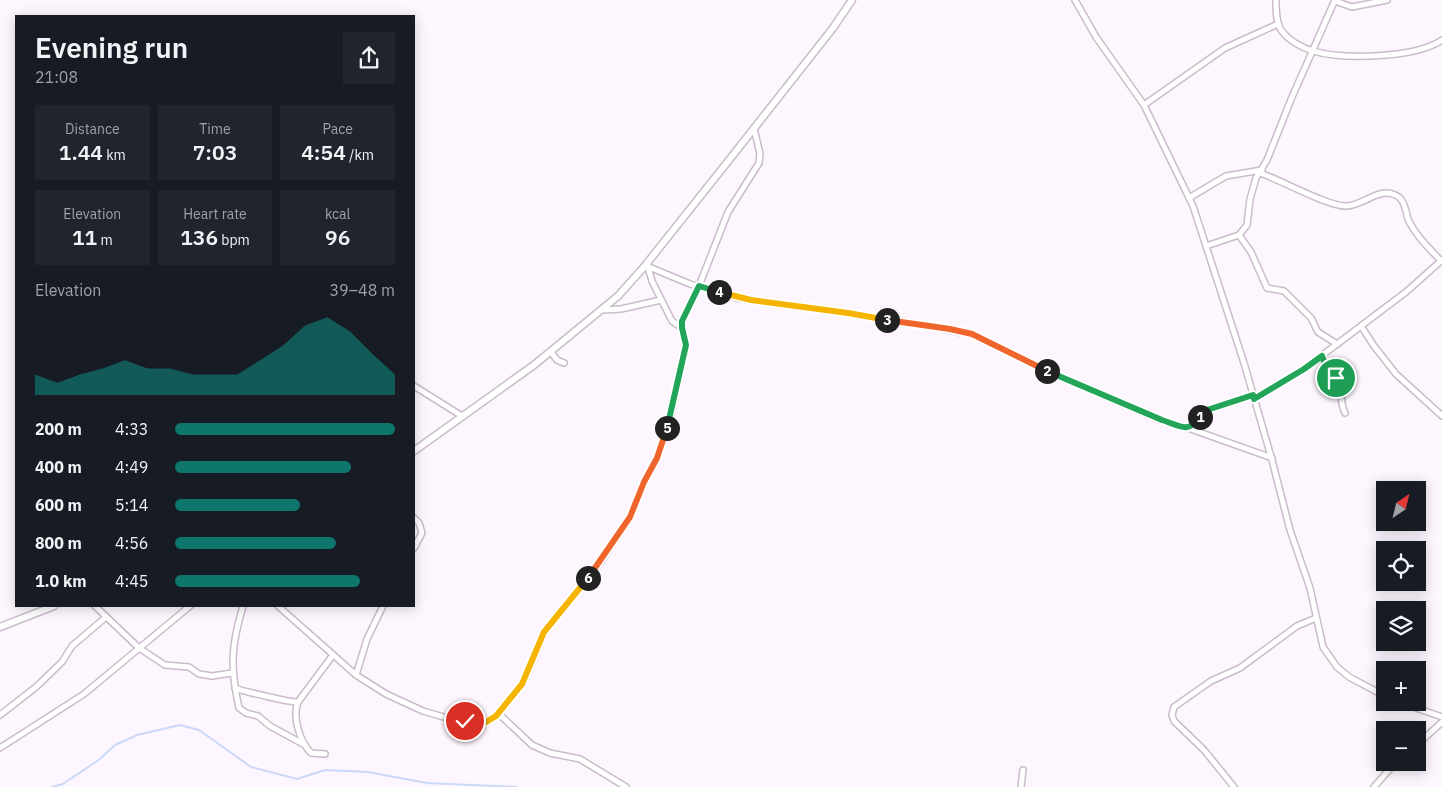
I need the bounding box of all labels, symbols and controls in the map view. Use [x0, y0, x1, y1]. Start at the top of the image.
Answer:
text: Evening run [35, 29, 188, 66]
button: share [343, 32, 395, 84]
text: 21:08 [35, 67, 78, 87]
text: Distance [65, 120, 120, 138]
text: Time [199, 120, 231, 138]
text: Pace [322, 120, 353, 138]
text: 1.44 [59, 138, 103, 166]
text: 7:03 [193, 138, 237, 166]
text: 4:54 [301, 138, 346, 166]
text: km [103, 146, 126, 164]
text: /km [346, 146, 374, 164]
text: Elevation [63, 205, 121, 223]
text: Heart rate [183, 205, 247, 223]
text: kcal [325, 205, 350, 223]
text: 11 [72, 223, 97, 251]
text: 136 [180, 223, 218, 251]
text: 96 [325, 223, 350, 251]
text: m [97, 231, 113, 249]
text: bpm [218, 231, 250, 249]
text: Elevation [35, 280, 101, 300]
text: 39–48 m [329, 280, 395, 300]
pin: 4 [706, 280, 732, 304]
text: 4 [715, 283, 724, 301]
pin: 3 [874, 308, 900, 332]
text: 3 [883, 311, 892, 329]
pin [1315, 357, 1357, 399]
pin: 2 [1034, 358, 1060, 384]
text: 2 [1043, 362, 1052, 380]
icon: arrive [1322, 364, 1350, 392]
pin: 1 [1188, 404, 1212, 430]
text: 1 [1196, 408, 1205, 426]
pin: 5 [654, 416, 680, 440]
text: 200 m [35, 419, 82, 439]
text: 4:33 [115, 419, 148, 439]
text: 5 [663, 419, 672, 437]
text: 400 m [35, 457, 82, 477]
text: 4:49 [115, 457, 148, 477]
north arrow [1376, 481, 1426, 531]
map controls [1376, 481, 1426, 771]
text: 600 m [35, 495, 82, 515]
text: 5:14 [115, 495, 148, 515]
text: 800 m [35, 533, 82, 553]
text: 4:56 [115, 533, 148, 553]
button: locate [1376, 541, 1426, 591]
pin: 6 [576, 566, 600, 590]
text: 6 [584, 569, 593, 587]
text: 1.0 km [35, 571, 86, 591]
text: 4:45 [115, 571, 148, 591]
button: layers [1376, 601, 1426, 651]
button: + [1376, 661, 1426, 711]
pin [444, 700, 486, 742]
icon: check [451, 707, 479, 735]
button: − [1376, 721, 1426, 771]

